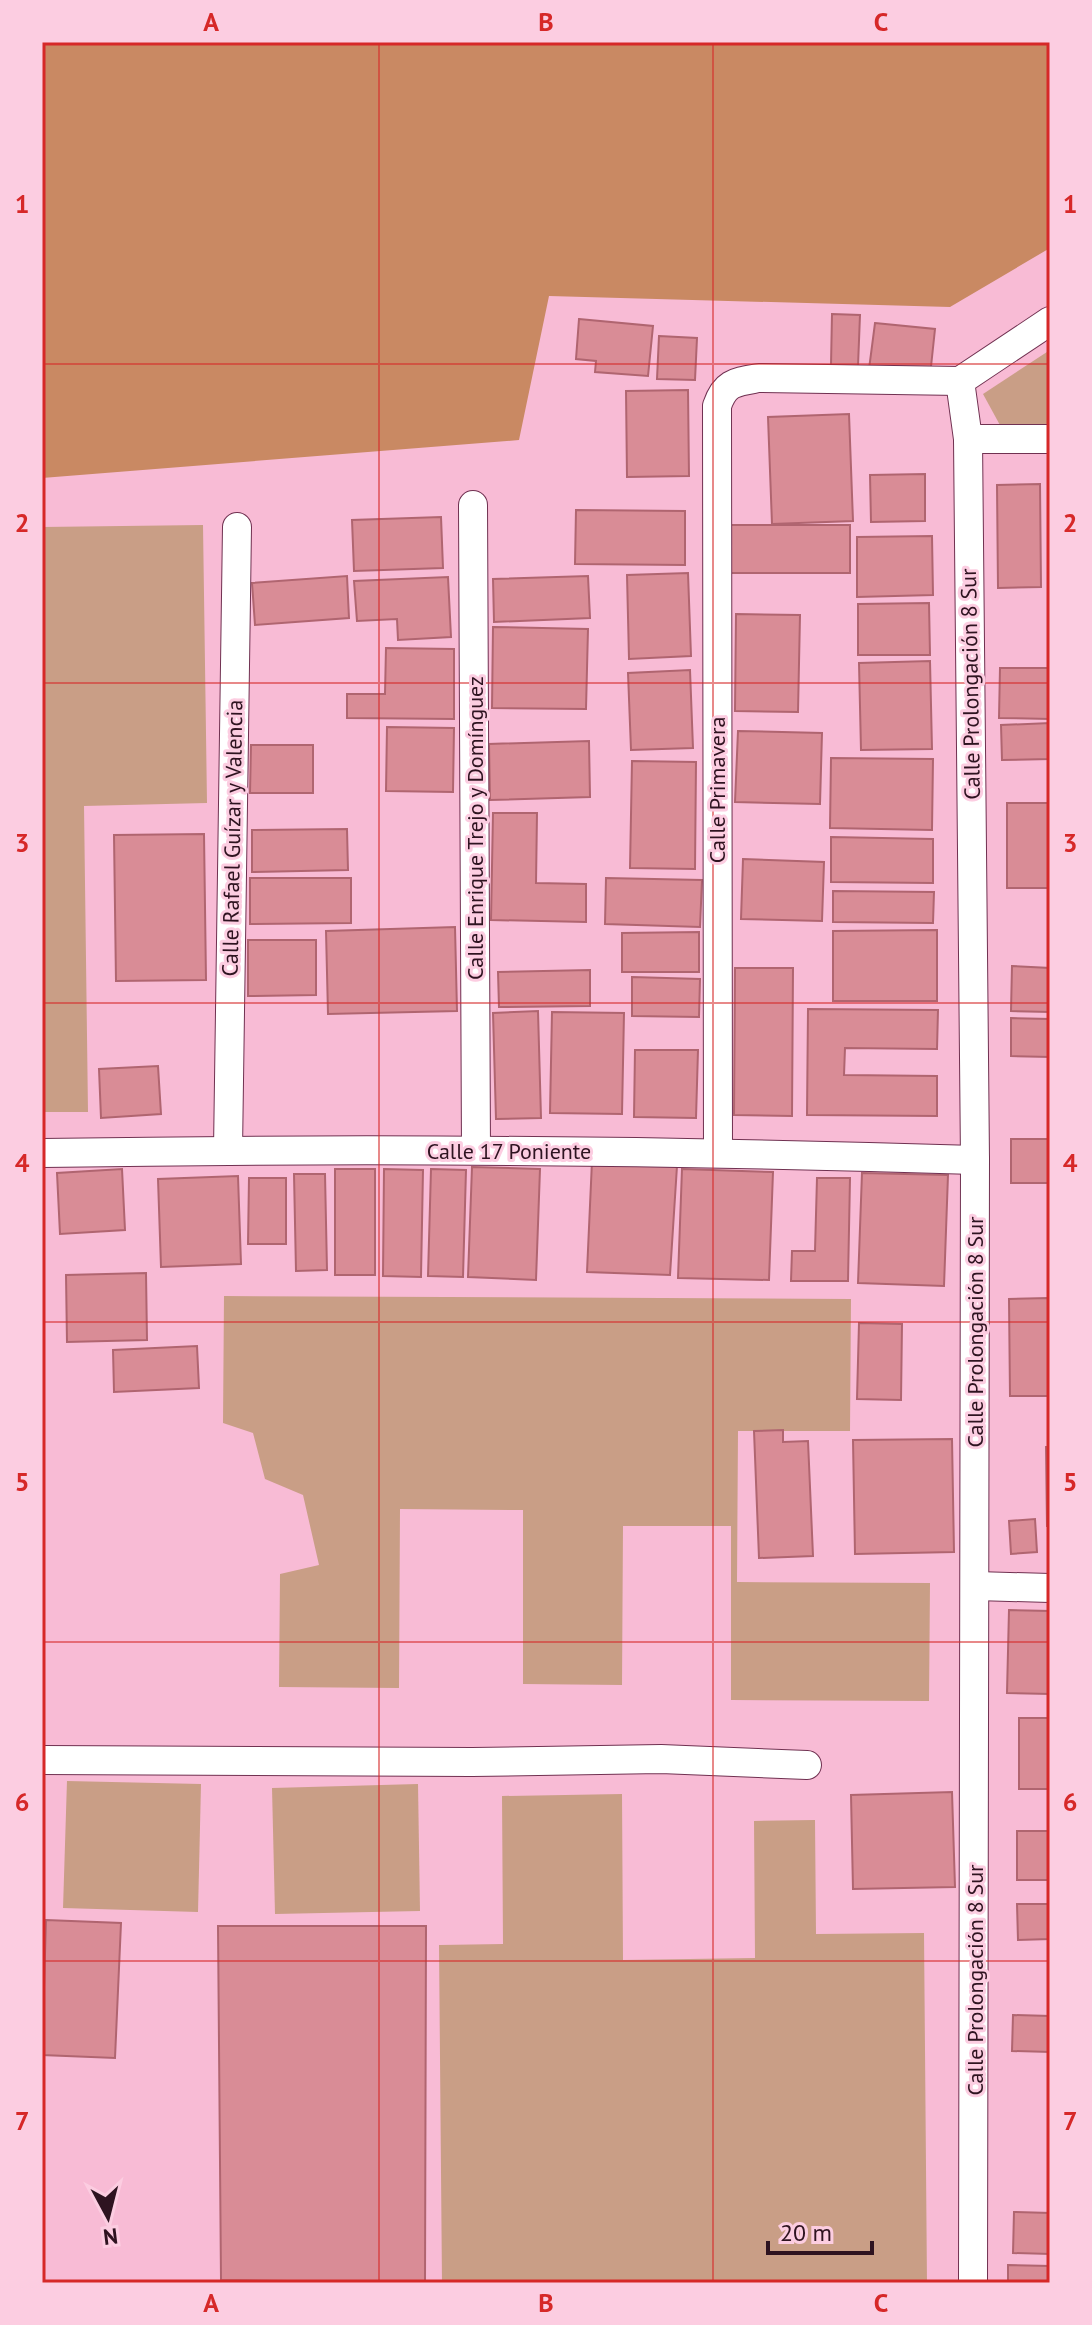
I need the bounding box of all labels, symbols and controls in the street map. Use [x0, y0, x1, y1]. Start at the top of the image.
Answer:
text: A [203, 5, 219, 38]
text: B [538, 5, 554, 38]
text: C [874, 5, 888, 38]
text: 1 [15, 187, 29, 220]
text: 1 [1063, 187, 1077, 220]
text: 2 [15, 506, 29, 539]
text: 2 [1063, 506, 1077, 539]
street label: Calle Prolongación 8 Sur [954, 568, 986, 800]
street label: Calle Enrique Trejo y Domínguez [461, 676, 489, 980]
street label: Calle Rafael Guízar y Valencia [216, 700, 248, 976]
street label: Calle Primavera [703, 717, 731, 863]
text: 3 [15, 826, 29, 859]
text: 3 [1063, 826, 1077, 859]
street label: Calle 17 Poniente [427, 1137, 591, 1165]
text: 4 [15, 1146, 30, 1179]
text: 4 [1063, 1146, 1078, 1179]
street label: Calle Prolongación 8 Sur [961, 1216, 989, 1448]
text: 5 [15, 1465, 29, 1498]
text: 5 [1063, 1465, 1077, 1498]
text: 6 [15, 1785, 29, 1818]
text: 6 [1063, 1785, 1077, 1818]
street label: Calle Prolongación 8 Sur [961, 1864, 989, 2096]
text: 7 [15, 2104, 29, 2137]
text: 7 [1063, 2104, 1077, 2137]
north arrow [68, 2177, 148, 2257]
scale bar [768, 2205, 872, 2255]
text: 20 m [780, 2217, 832, 2248]
text: N [102, 2222, 119, 2252]
text: A [203, 2286, 219, 2319]
text: B [538, 2286, 554, 2319]
text: C [874, 2286, 888, 2319]

